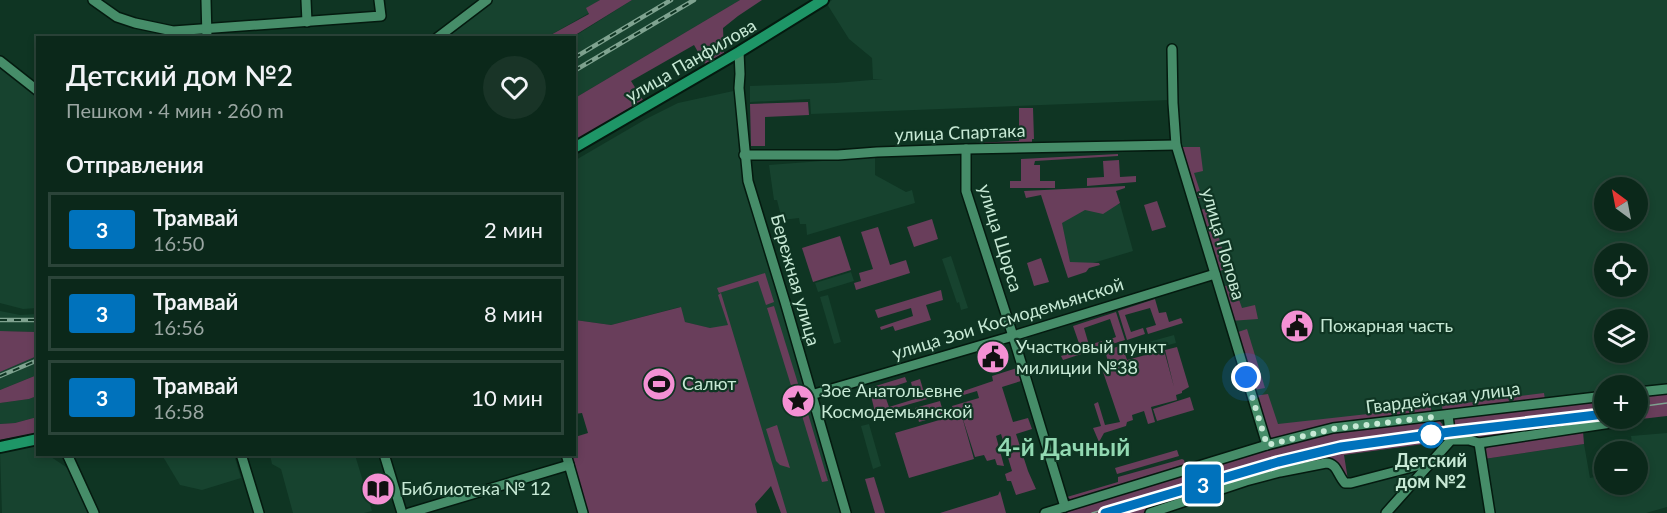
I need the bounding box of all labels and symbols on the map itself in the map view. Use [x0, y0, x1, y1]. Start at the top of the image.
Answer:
street label: улица Панфилова [621, 14, 760, 107]
street label: улица Спартака [894, 119, 1026, 145]
north arrow [1594, 177, 1648, 231]
street label: улица Щорса [974, 181, 1028, 294]
street label: улица Попова [1198, 185, 1250, 302]
street label: Бережная улица [767, 211, 825, 348]
street label: улица Зои Космодемьянской [889, 272, 1126, 364]
public building icon: Пожарная часть [1279, 308, 1315, 344]
place label: Пожарная часть [1320, 314, 1453, 336]
place label: Участковый пункт милиции №38 [1016, 335, 1166, 378]
public building icon: Участковый пункт милиции №38 [975, 339, 1011, 375]
your location [1231, 362, 1261, 392]
sports icon: Салют [641, 366, 677, 402]
place label: Салют [682, 372, 736, 394]
street label: Гвардейская улица [1364, 377, 1521, 417]
place label: Зое Анатольевне Космодемьянской [821, 379, 973, 422]
place icon: Зое Анатольевне Космодемьянской [780, 383, 816, 419]
marker: Детский дом №2 [1418, 422, 1444, 448]
district label: 4-й Дачный [998, 432, 1130, 461]
place label: Детский дом №2 [1395, 449, 1467, 492]
line badge: 3 [1184, 464, 1222, 504]
library icon: Библиотека № 12 [360, 471, 396, 507]
place label: Библиотека № 12 [401, 477, 551, 499]

